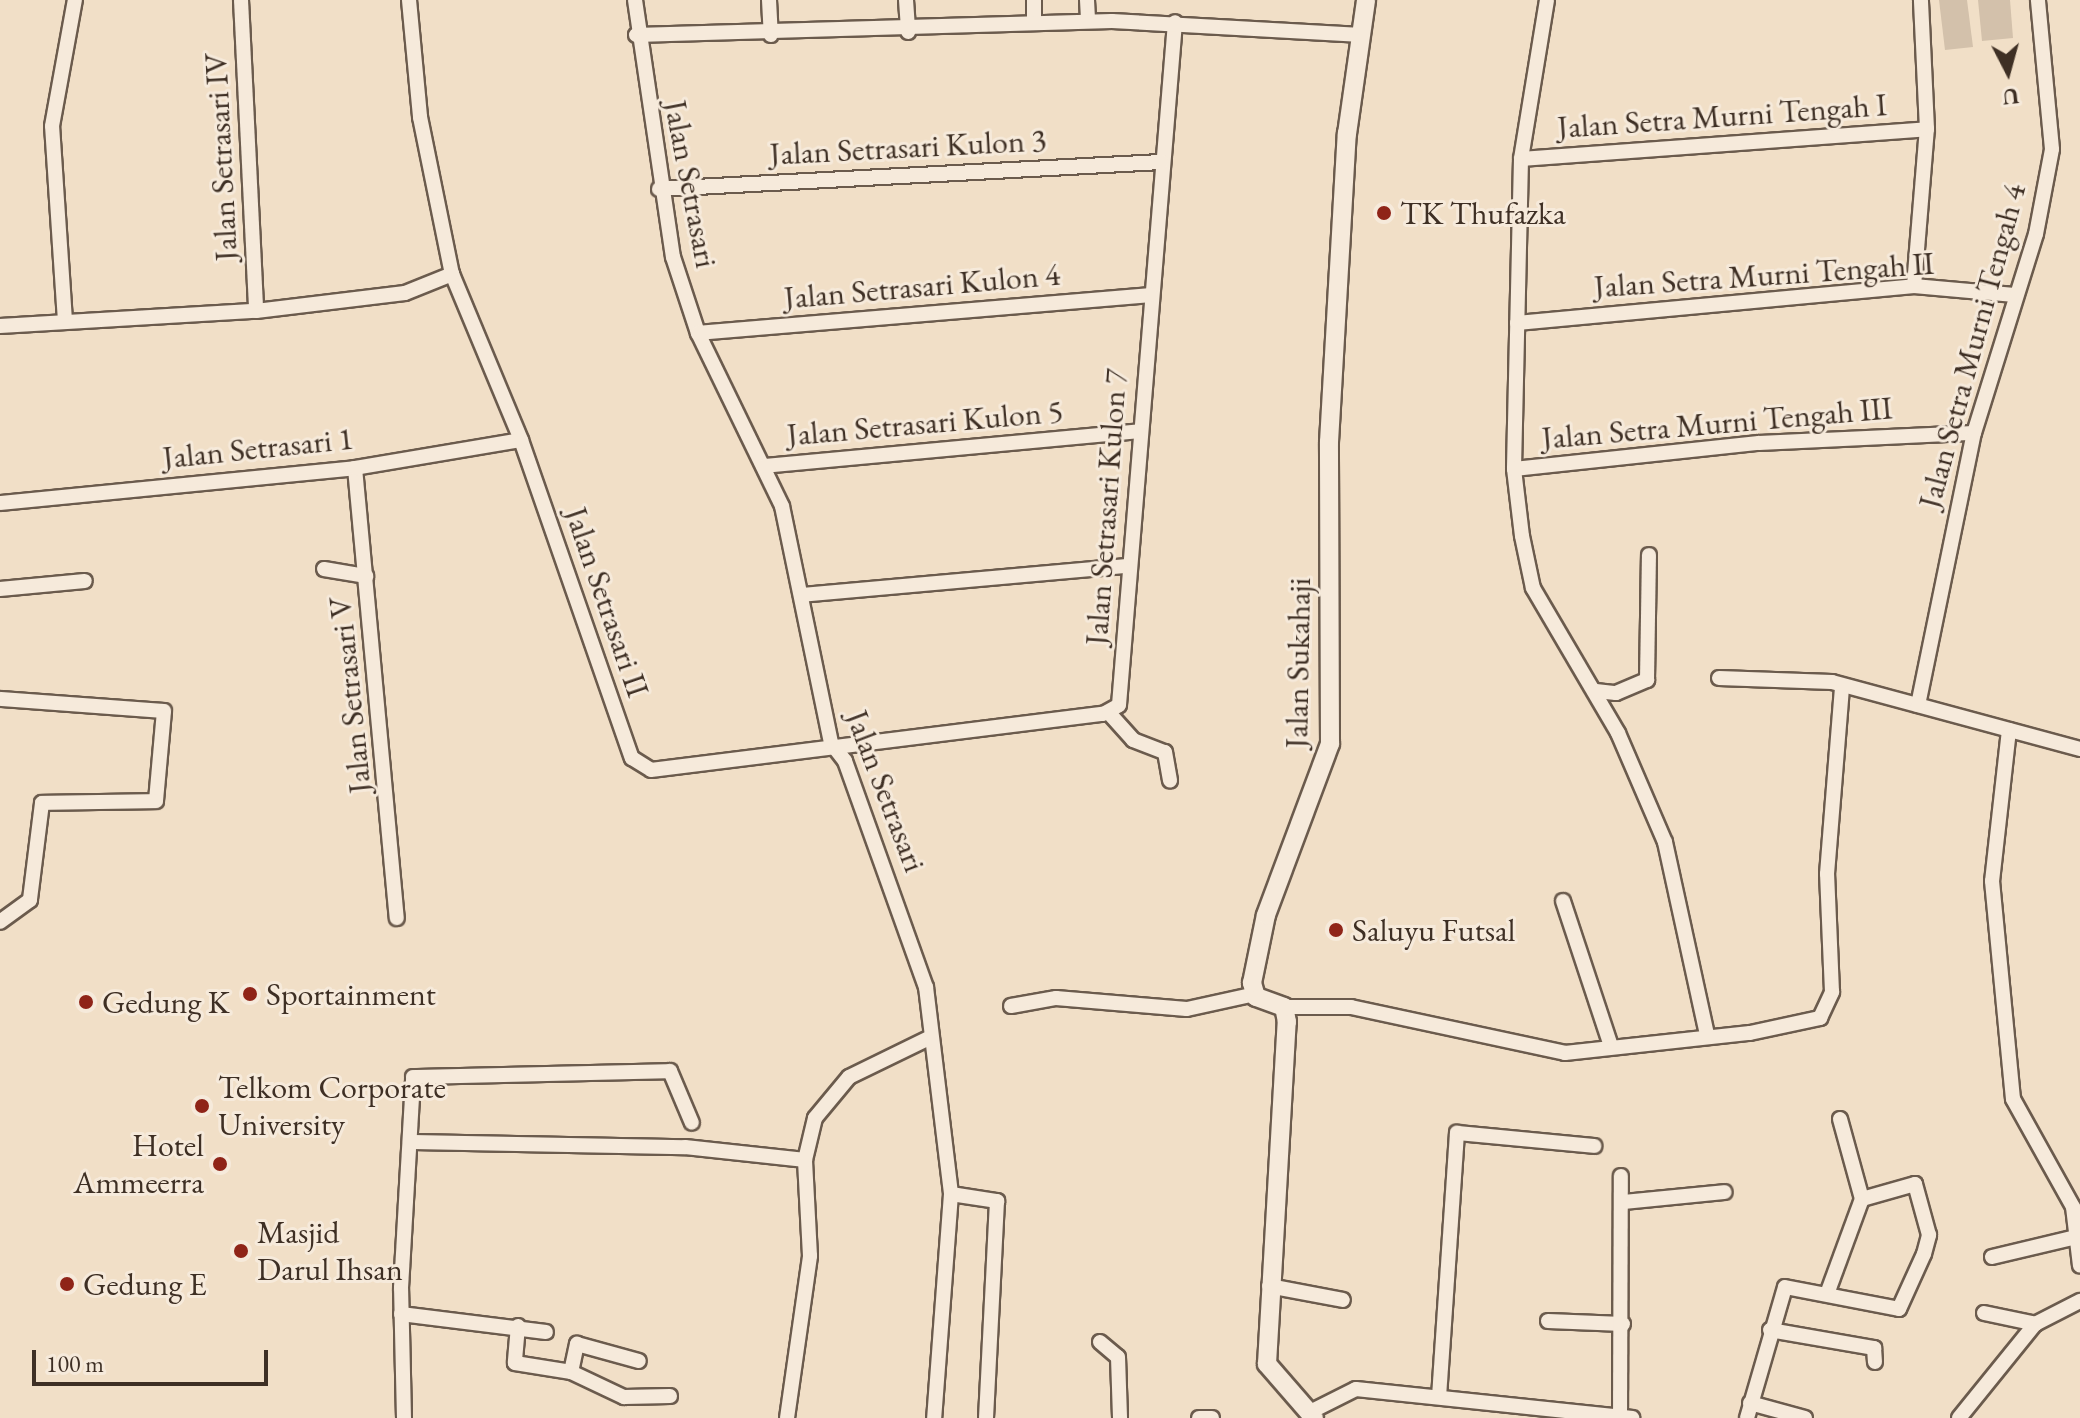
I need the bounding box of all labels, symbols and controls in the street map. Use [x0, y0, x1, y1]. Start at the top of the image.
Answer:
north arrow [1968, 32, 2048, 112]
street label: Jalan Setrasari IV [196, 52, 246, 262]
text: U [2001, 81, 2020, 112]
street label: Jalan Setra Murni Tengah I [1556, 85, 1888, 147]
street label: Jalan Setrasari [656, 97, 726, 271]
street label: Jalan Setrasari Kulon 3 [769, 121, 1047, 173]
street label: Jalan Setra Murni Tengah 4 [1910, 179, 2034, 513]
place label: TK Thufazka [1400, 194, 1566, 232]
marker: TK Thufazka [1375, 204, 1393, 222]
street label: Jalan Setra Murni Tengah II [1593, 244, 1935, 306]
street label: Jalan Setrasari Kulon 4 [782, 255, 1062, 317]
street label: Jalan Setrasari Kulon 7 [1077, 367, 1135, 647]
street label: Jalan Setra Murni Tengah III [1540, 389, 1894, 457]
street label: Jalan Setrasari Kulon 5 [785, 392, 1065, 454]
street label: Jalan Setrasari 1 [161, 419, 355, 477]
street label: Jalan Setrasari II [557, 502, 657, 702]
street label: Jalan Sukahaji [1277, 577, 1319, 749]
street label: Jalan Setrasari V [321, 595, 379, 795]
street label: Jalan Setrasari [838, 705, 934, 877]
place label: Saluyu Futsal [1352, 911, 1516, 949]
marker: Saluyu Futsal [1327, 921, 1345, 939]
place label: Sportainment [266, 975, 436, 1013]
place label: Gedung K [102, 983, 230, 1021]
marker: Sportainment [241, 985, 259, 1003]
marker: Gedung K [77, 993, 95, 1011]
place label: Telkom Corporate University [218, 1069, 446, 1144]
marker: Telkom Corporate University [193, 1097, 211, 1115]
place label: Hotel Ammeerra [73, 1127, 204, 1202]
marker: Hotel Ammeerra [211, 1155, 229, 1173]
place label: Masjid Darul Ihsan [257, 1214, 403, 1289]
marker: Masjid Darul Ihsan [232, 1242, 250, 1260]
place label: Gedung E [83, 1265, 207, 1303]
marker: Gedung E [58, 1275, 76, 1293]
scale bar [36, 1334, 272, 1384]
text: 100 m [46, 1348, 104, 1379]

